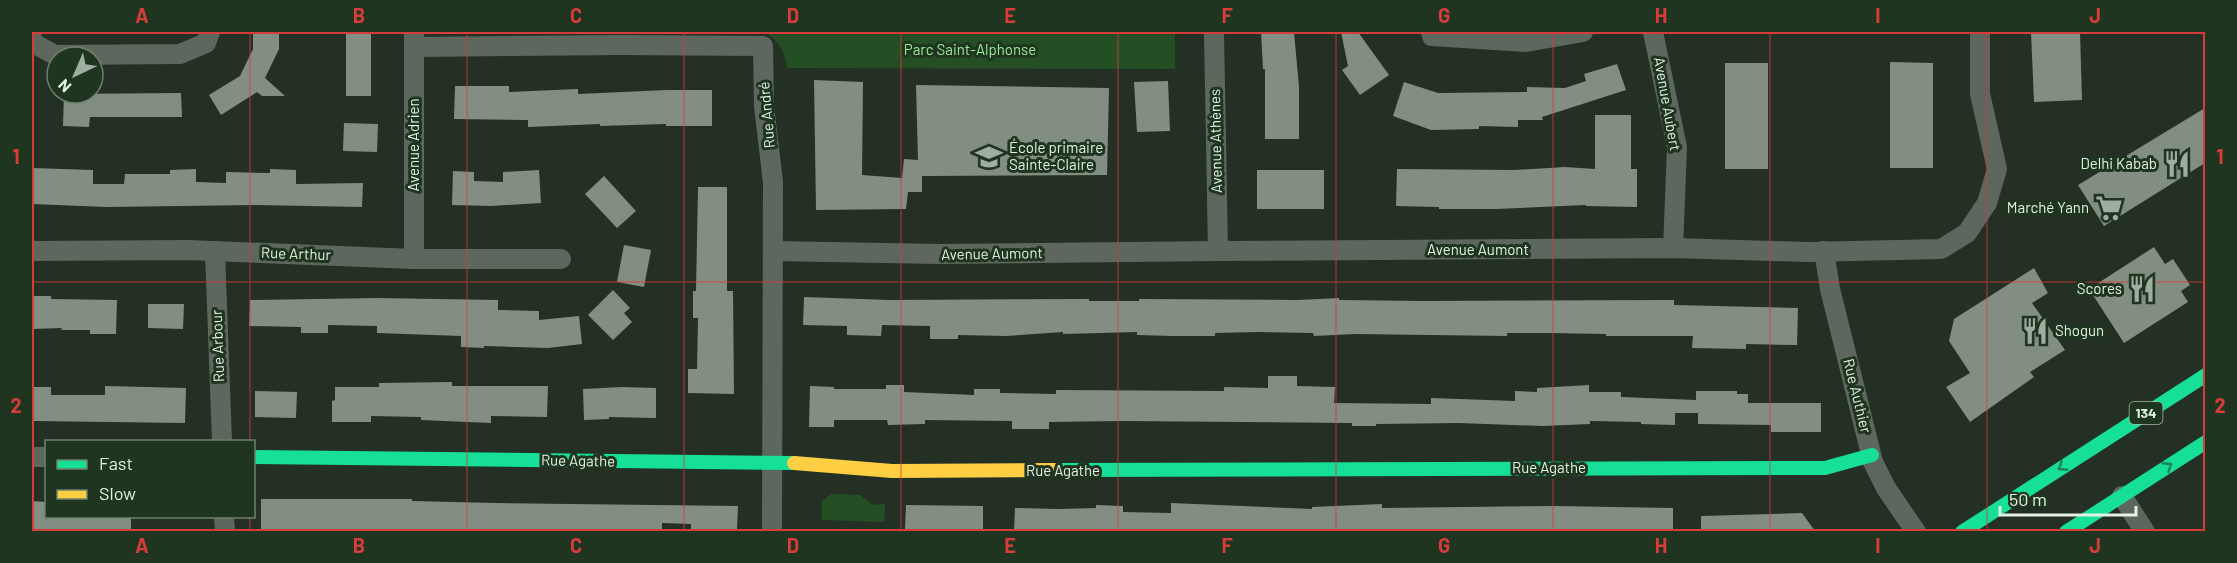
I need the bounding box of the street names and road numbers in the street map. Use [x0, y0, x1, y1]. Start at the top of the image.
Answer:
street label: Avenue Aubert [1651, 55, 1685, 152]
street label: Rue André [754, 81, 778, 149]
street label: Avenue Athènes [1205, 89, 1225, 193]
street label: Avenue Adrien [404, 98, 422, 192]
street label: Avenue Aumont [1427, 240, 1529, 258]
street label: Rue Arthur [261, 243, 332, 263]
street label: Avenue Aumont [941, 243, 1043, 263]
street label: Rue Arbour [207, 309, 227, 383]
street label: Rue Authier [1840, 357, 1876, 435]
road number: 134 [2130, 402, 2162, 424]
street label: Rue Agathe [541, 450, 615, 470]
street label: Rue Agathe [1512, 458, 1586, 476]
street label: Rue Agathe [1026, 461, 1100, 479]

